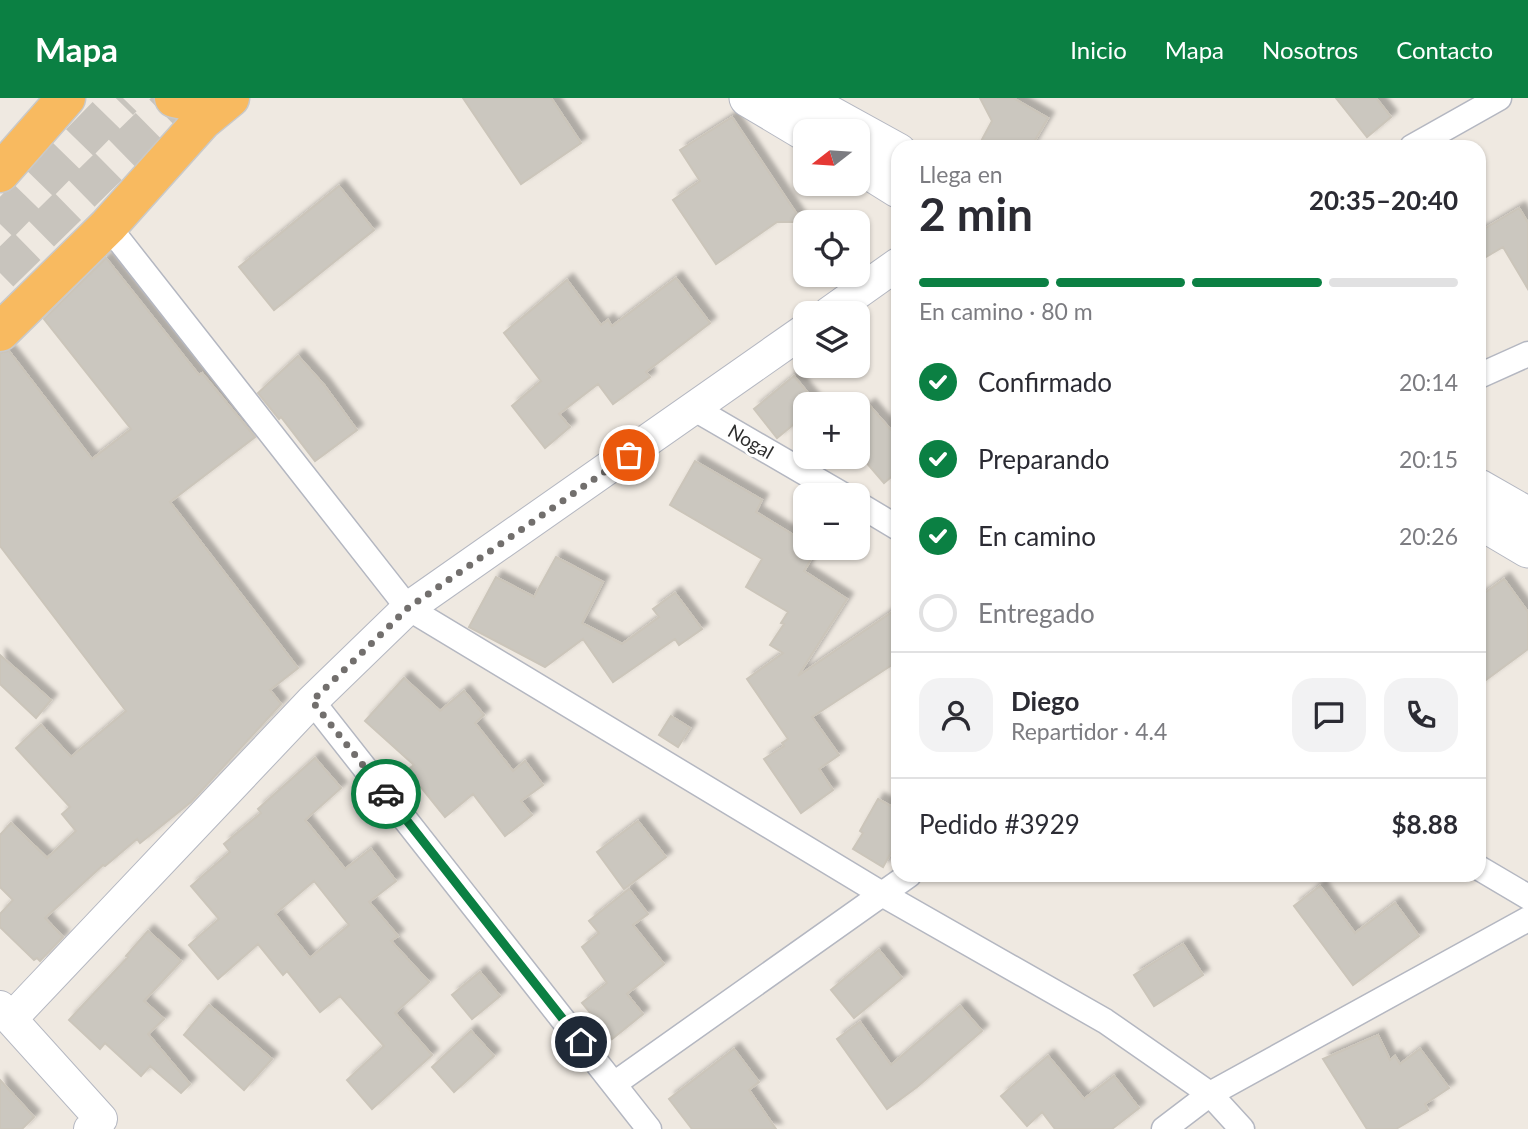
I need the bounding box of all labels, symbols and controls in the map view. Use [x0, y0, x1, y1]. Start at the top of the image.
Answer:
text: Mapa [35, 29, 118, 69]
text: Inicio [1070, 35, 1127, 64]
text: Mapa [1165, 35, 1224, 64]
text: Nosotros [1262, 35, 1358, 64]
text: Contacto [1396, 35, 1493, 64]
north arrow [793, 119, 870, 196]
map controls [793, 119, 870, 560]
text: Llega en [919, 160, 1003, 188]
text: 20:35–20:40 [1309, 184, 1458, 216]
text: 2 min [919, 186, 1033, 241]
button: locate [793, 210, 870, 287]
text: En camino · 80 m [919, 297, 1093, 325]
button: layers [793, 301, 870, 378]
icon: check [919, 363, 957, 401]
text: Confirmado [978, 366, 1112, 398]
text: 20:14 [1399, 368, 1458, 396]
button: + [793, 392, 870, 469]
street label: Nogal [724, 419, 778, 463]
pin [599, 425, 659, 485]
icon: bag [610, 436, 648, 474]
icon: check [919, 440, 957, 478]
text: Preparando [978, 443, 1110, 475]
text: 20:15 [1399, 445, 1458, 473]
button: − [793, 483, 870, 560]
icon: check [919, 517, 957, 555]
text: En camino [978, 520, 1096, 552]
text: 20:26 [1399, 522, 1458, 550]
text: Entregado [978, 597, 1095, 629]
button: person [919, 678, 993, 752]
button: chat [1292, 678, 1366, 752]
button: phone [1384, 678, 1458, 752]
text: Diego [1011, 685, 1079, 717]
text: Repartidor · 4.4 [1011, 717, 1167, 745]
courier [351, 759, 421, 829]
icon: car [367, 775, 405, 813]
text: Pedido #3929 [919, 808, 1080, 840]
text: $8.88 [1392, 808, 1458, 840]
pin [551, 1012, 611, 1072]
icon: home [562, 1023, 600, 1061]

